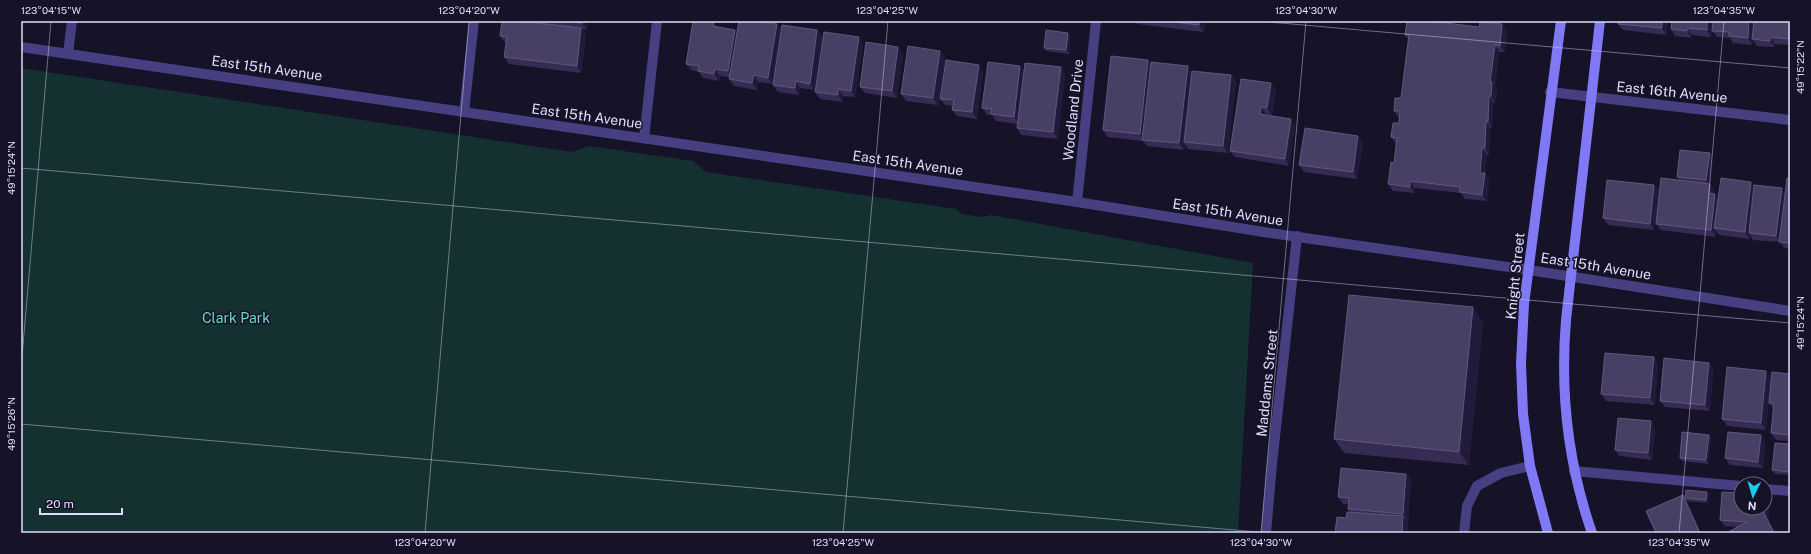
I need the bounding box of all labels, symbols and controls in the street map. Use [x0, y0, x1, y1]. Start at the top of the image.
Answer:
text: 123°04'15"W [21, 4, 82, 16]
text: 123°04'20"W [438, 4, 500, 16]
text: 123°04'25"W [856, 4, 918, 16]
text: 123°04'30"W [1275, 4, 1337, 16]
text: 123°04'35"W [1693, 4, 1756, 16]
text: 49°15'22"N [1794, 40, 1806, 94]
street label: East 15th Avenue [211, 52, 323, 84]
street label: Woodland Drive [1060, 58, 1086, 162]
street label: East 16th Avenue [1616, 78, 1728, 106]
street label: East 15th Avenue [531, 100, 643, 132]
text: 49°15'24"N [5, 141, 17, 195]
street label: East 15th Avenue [852, 147, 964, 179]
street label: East 15th Avenue [1172, 195, 1284, 229]
street label: Knight Street [1502, 232, 1528, 320]
street label: East 15th Avenue [1540, 249, 1652, 283]
text: 49°15'24"N [1794, 296, 1806, 350]
park label: Clark Park [202, 310, 270, 326]
street label: Maddams Street [1253, 328, 1281, 438]
text: 49°15'26"N [5, 397, 17, 451]
north arrow [1733, 476, 1773, 516]
scale bar [40, 490, 122, 516]
text: 20 m [46, 497, 74, 511]
text: N [1747, 500, 1757, 512]
text: 123°04'20"W [394, 536, 456, 548]
text: 123°04'25"W [812, 536, 874, 548]
text: 123°04'30"W [1230, 536, 1292, 548]
text: 123°04'35"W [1648, 536, 1711, 548]

